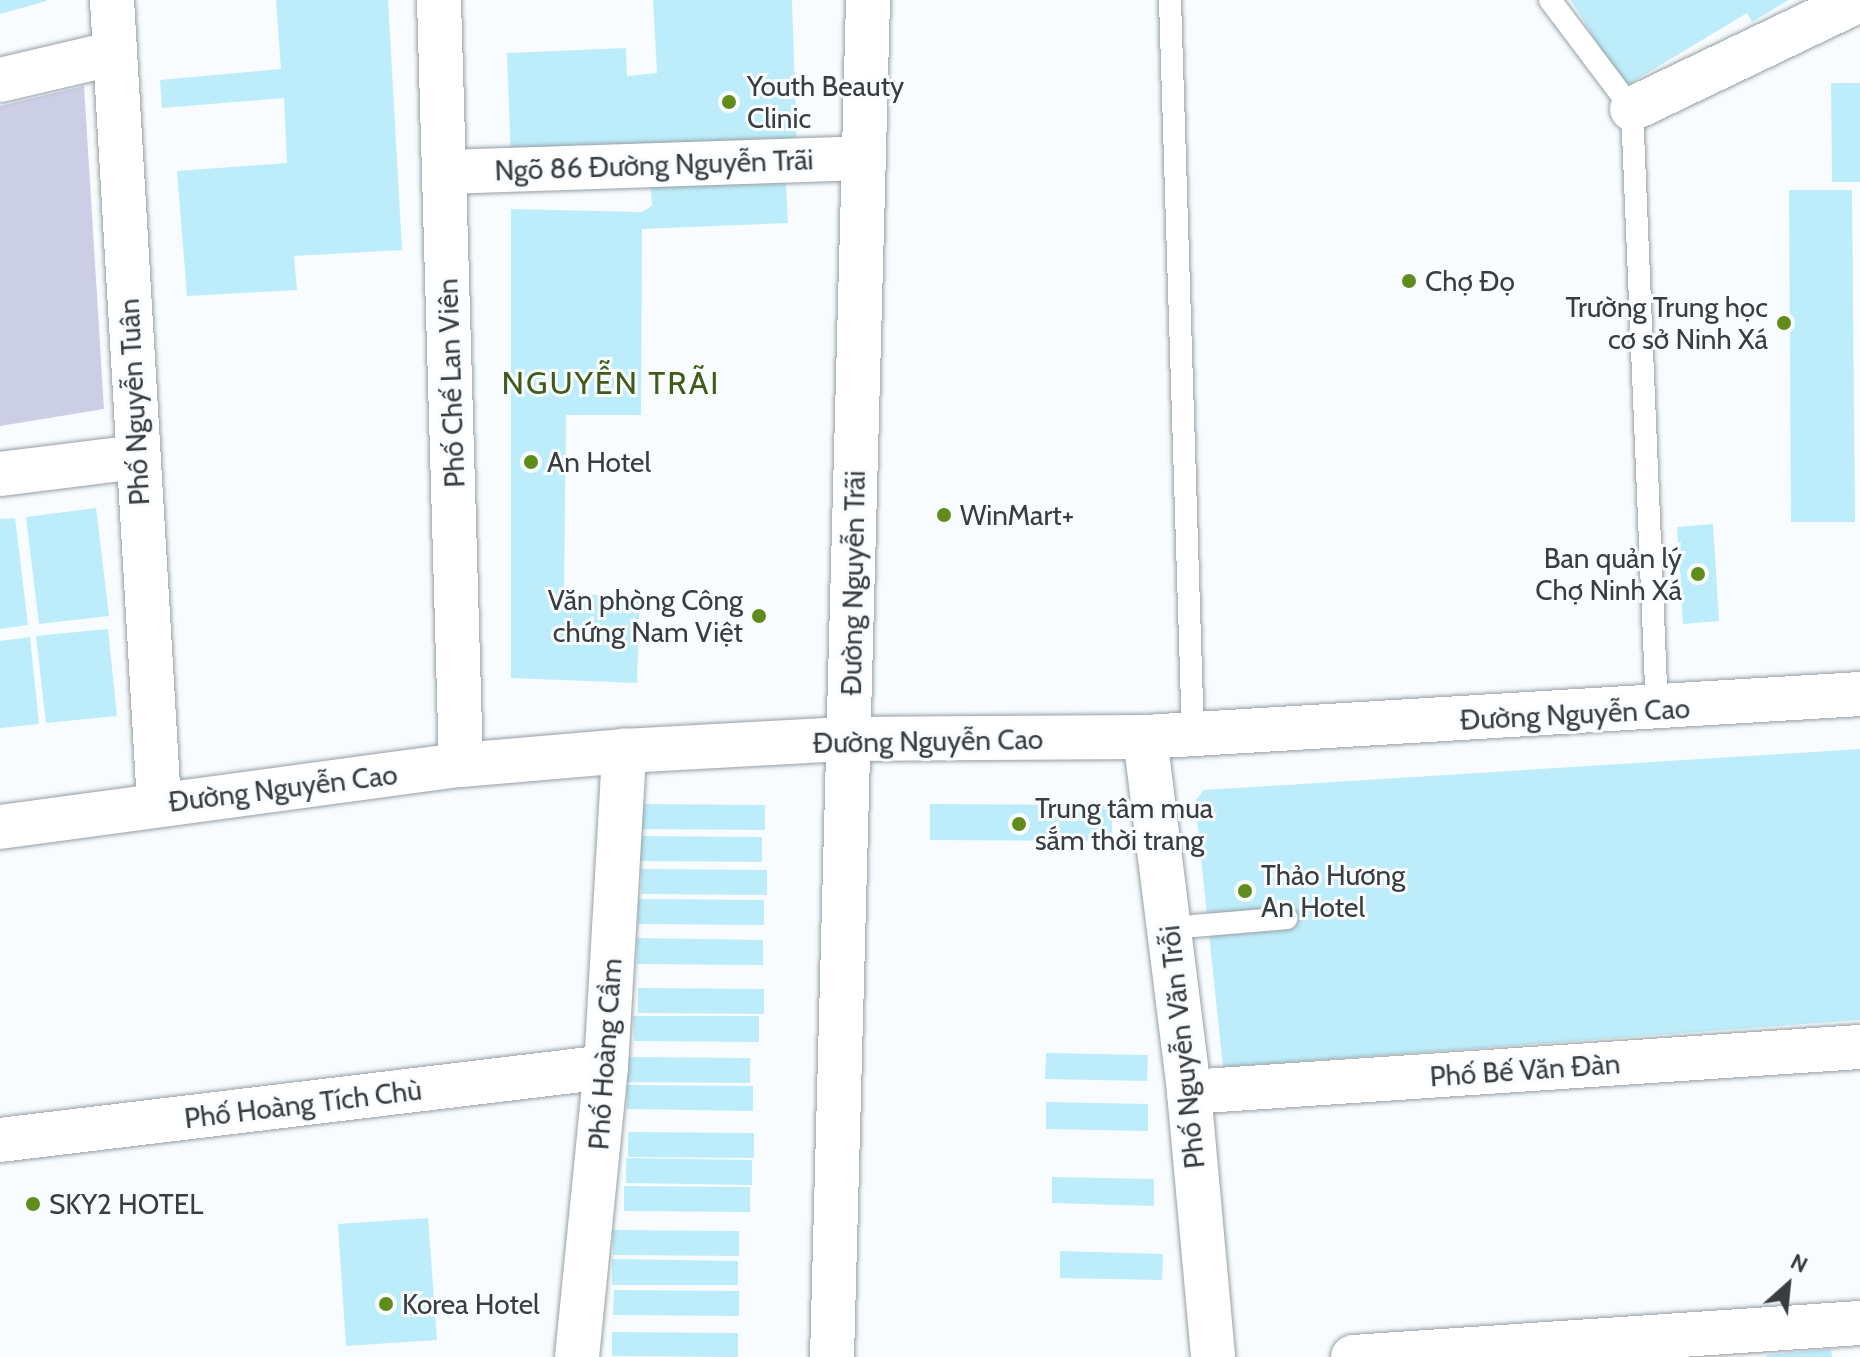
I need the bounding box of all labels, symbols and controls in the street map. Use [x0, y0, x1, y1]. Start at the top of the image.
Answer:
place label: Youth Beauty Clinic [747, 69, 904, 135]
marker: Youth Beauty Clinic [718, 91, 740, 113]
street label: Ngõ 86 Đường Nguyễn Trãi [494, 143, 814, 187]
place label: Chợ Đọ [1425, 264, 1515, 298]
marker: Chợ Đọ [1400, 272, 1418, 290]
street label: Phố Chế Lan Viên [431, 278, 471, 488]
place label: Trường Trung học cơ sở Ninh Xá [1566, 290, 1768, 356]
street label: Phố Nguyễn Tuân [112, 298, 156, 506]
marker: Trường Trung học cơ sở Ninh Xá [1775, 314, 1793, 332]
district label: NGUYỄN TRÃI [501, 364, 721, 402]
place label: An Hotel [547, 445, 651, 479]
marker: An Hotel [522, 453, 540, 471]
street label: Đường Nguyễn Trãi [834, 470, 872, 696]
place label: WinMart+ [960, 498, 1074, 532]
marker: WinMart+ [935, 506, 953, 524]
place label: Ban quản lý Chợ Ninh Xá [1535, 541, 1682, 607]
marker: Ban quản lý Chợ Ninh Xá [1689, 565, 1707, 583]
place label: Văn phòng Công chứng Nam Việt [548, 583, 743, 649]
marker: Văn phòng Công chứng Nam Việt [750, 607, 768, 625]
street label: Đường Nguyễn Cao [1459, 691, 1691, 737]
street label: Đường Nguyễn Cao [812, 722, 1044, 760]
street label: Đường Nguyễn Cao [167, 757, 399, 819]
place label: Trung tâm mua sắm thời trang [1035, 791, 1213, 857]
marker: Trung tâm mua sắm thời trang [1010, 815, 1028, 833]
place label: Thảo Hương An Hotel [1261, 858, 1405, 924]
marker: Thảo Hương An Hotel [1236, 882, 1254, 900]
street label: Phố Nguyễn Văn Trỗi [1153, 924, 1211, 1170]
street label: Phố Hoàng Cầm [582, 957, 628, 1151]
street label: Phố Bế Văn Đàn [1429, 1047, 1621, 1093]
street label: Phố Hoàng Tích Chù [182, 1073, 424, 1135]
place label: SKY2 HOTEL [49, 1187, 203, 1221]
marker: SKY2 HOTEL [24, 1195, 42, 1213]
north arrow [1748, 1245, 1828, 1325]
text: N [1786, 1248, 1812, 1279]
place label: Korea Hotel [402, 1287, 540, 1321]
marker: Korea Hotel [377, 1295, 395, 1313]

